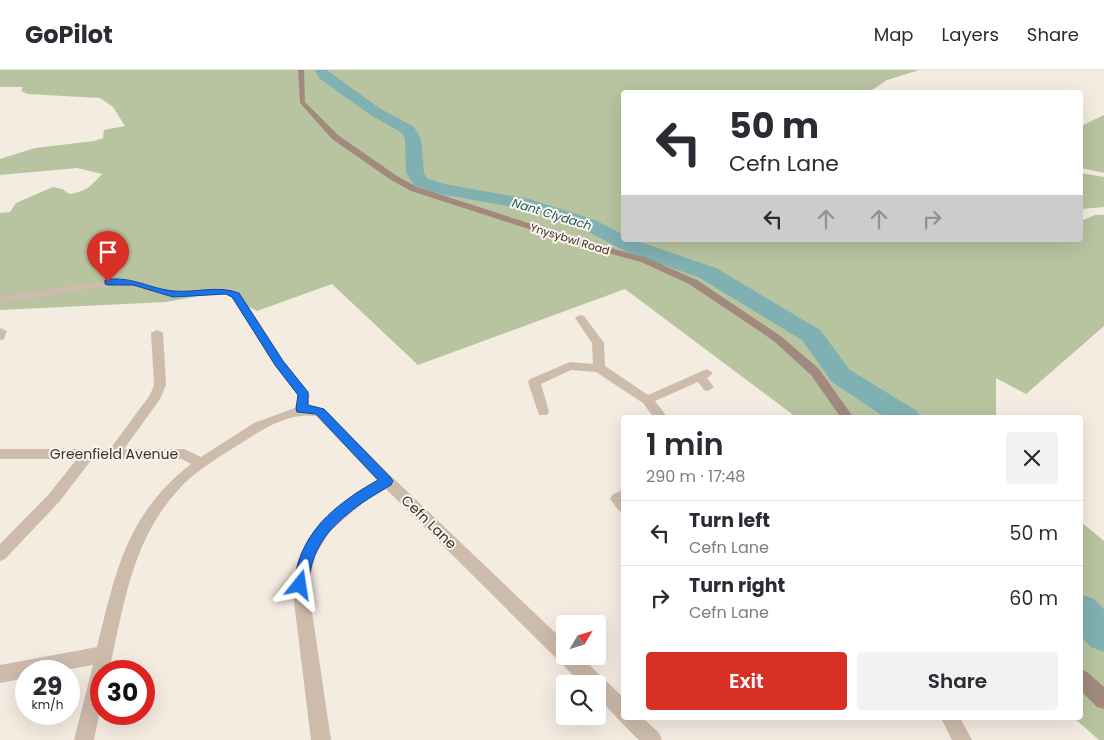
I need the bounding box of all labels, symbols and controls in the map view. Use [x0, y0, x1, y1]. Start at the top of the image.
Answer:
text: GoPilot [25, 18, 113, 51]
text: Map [874, 22, 914, 47]
text: Layers [942, 22, 999, 47]
text: Share [1027, 22, 1079, 47]
text: 50 m [729, 101, 819, 150]
icon: left [646, 110, 711, 175]
text: Cefn Lane [729, 148, 839, 179]
water label: Nant Clydach [510, 194, 594, 234]
icon: left [759, 205, 787, 233]
icon: ahead [812, 205, 840, 233]
icon: ahead [865, 205, 893, 233]
icon: right [918, 205, 946, 233]
street label: Ynysybwl Road [528, 219, 612, 259]
pin [87, 231, 129, 282]
icon: arrive [94, 238, 122, 266]
text: 1 min [646, 423, 724, 466]
button: close [1006, 432, 1058, 484]
street label: Greenfield Avenue [50, 444, 179, 464]
text: 290 m · 17:48 [646, 465, 745, 488]
street label: Cefn Lane [397, 491, 461, 554]
text: Turn left [689, 507, 770, 534]
icon: left [646, 519, 674, 547]
text: 50 m [1009, 520, 1058, 547]
text: Cefn Lane [689, 536, 769, 559]
position arrow [273, 558, 325, 610]
text: Turn right [689, 572, 785, 599]
icon: right [646, 584, 674, 612]
text: 60 m [1009, 585, 1058, 612]
text: Cefn Lane [689, 601, 769, 624]
north arrow [556, 615, 606, 665]
map controls [556, 615, 606, 725]
button: Exit [646, 652, 847, 710]
button: Share [857, 652, 1058, 710]
speed limit sign: 30 [90, 660, 155, 725]
text: 29 [33, 669, 62, 704]
button: search [556, 675, 606, 725]
text: km/h [32, 696, 63, 713]

